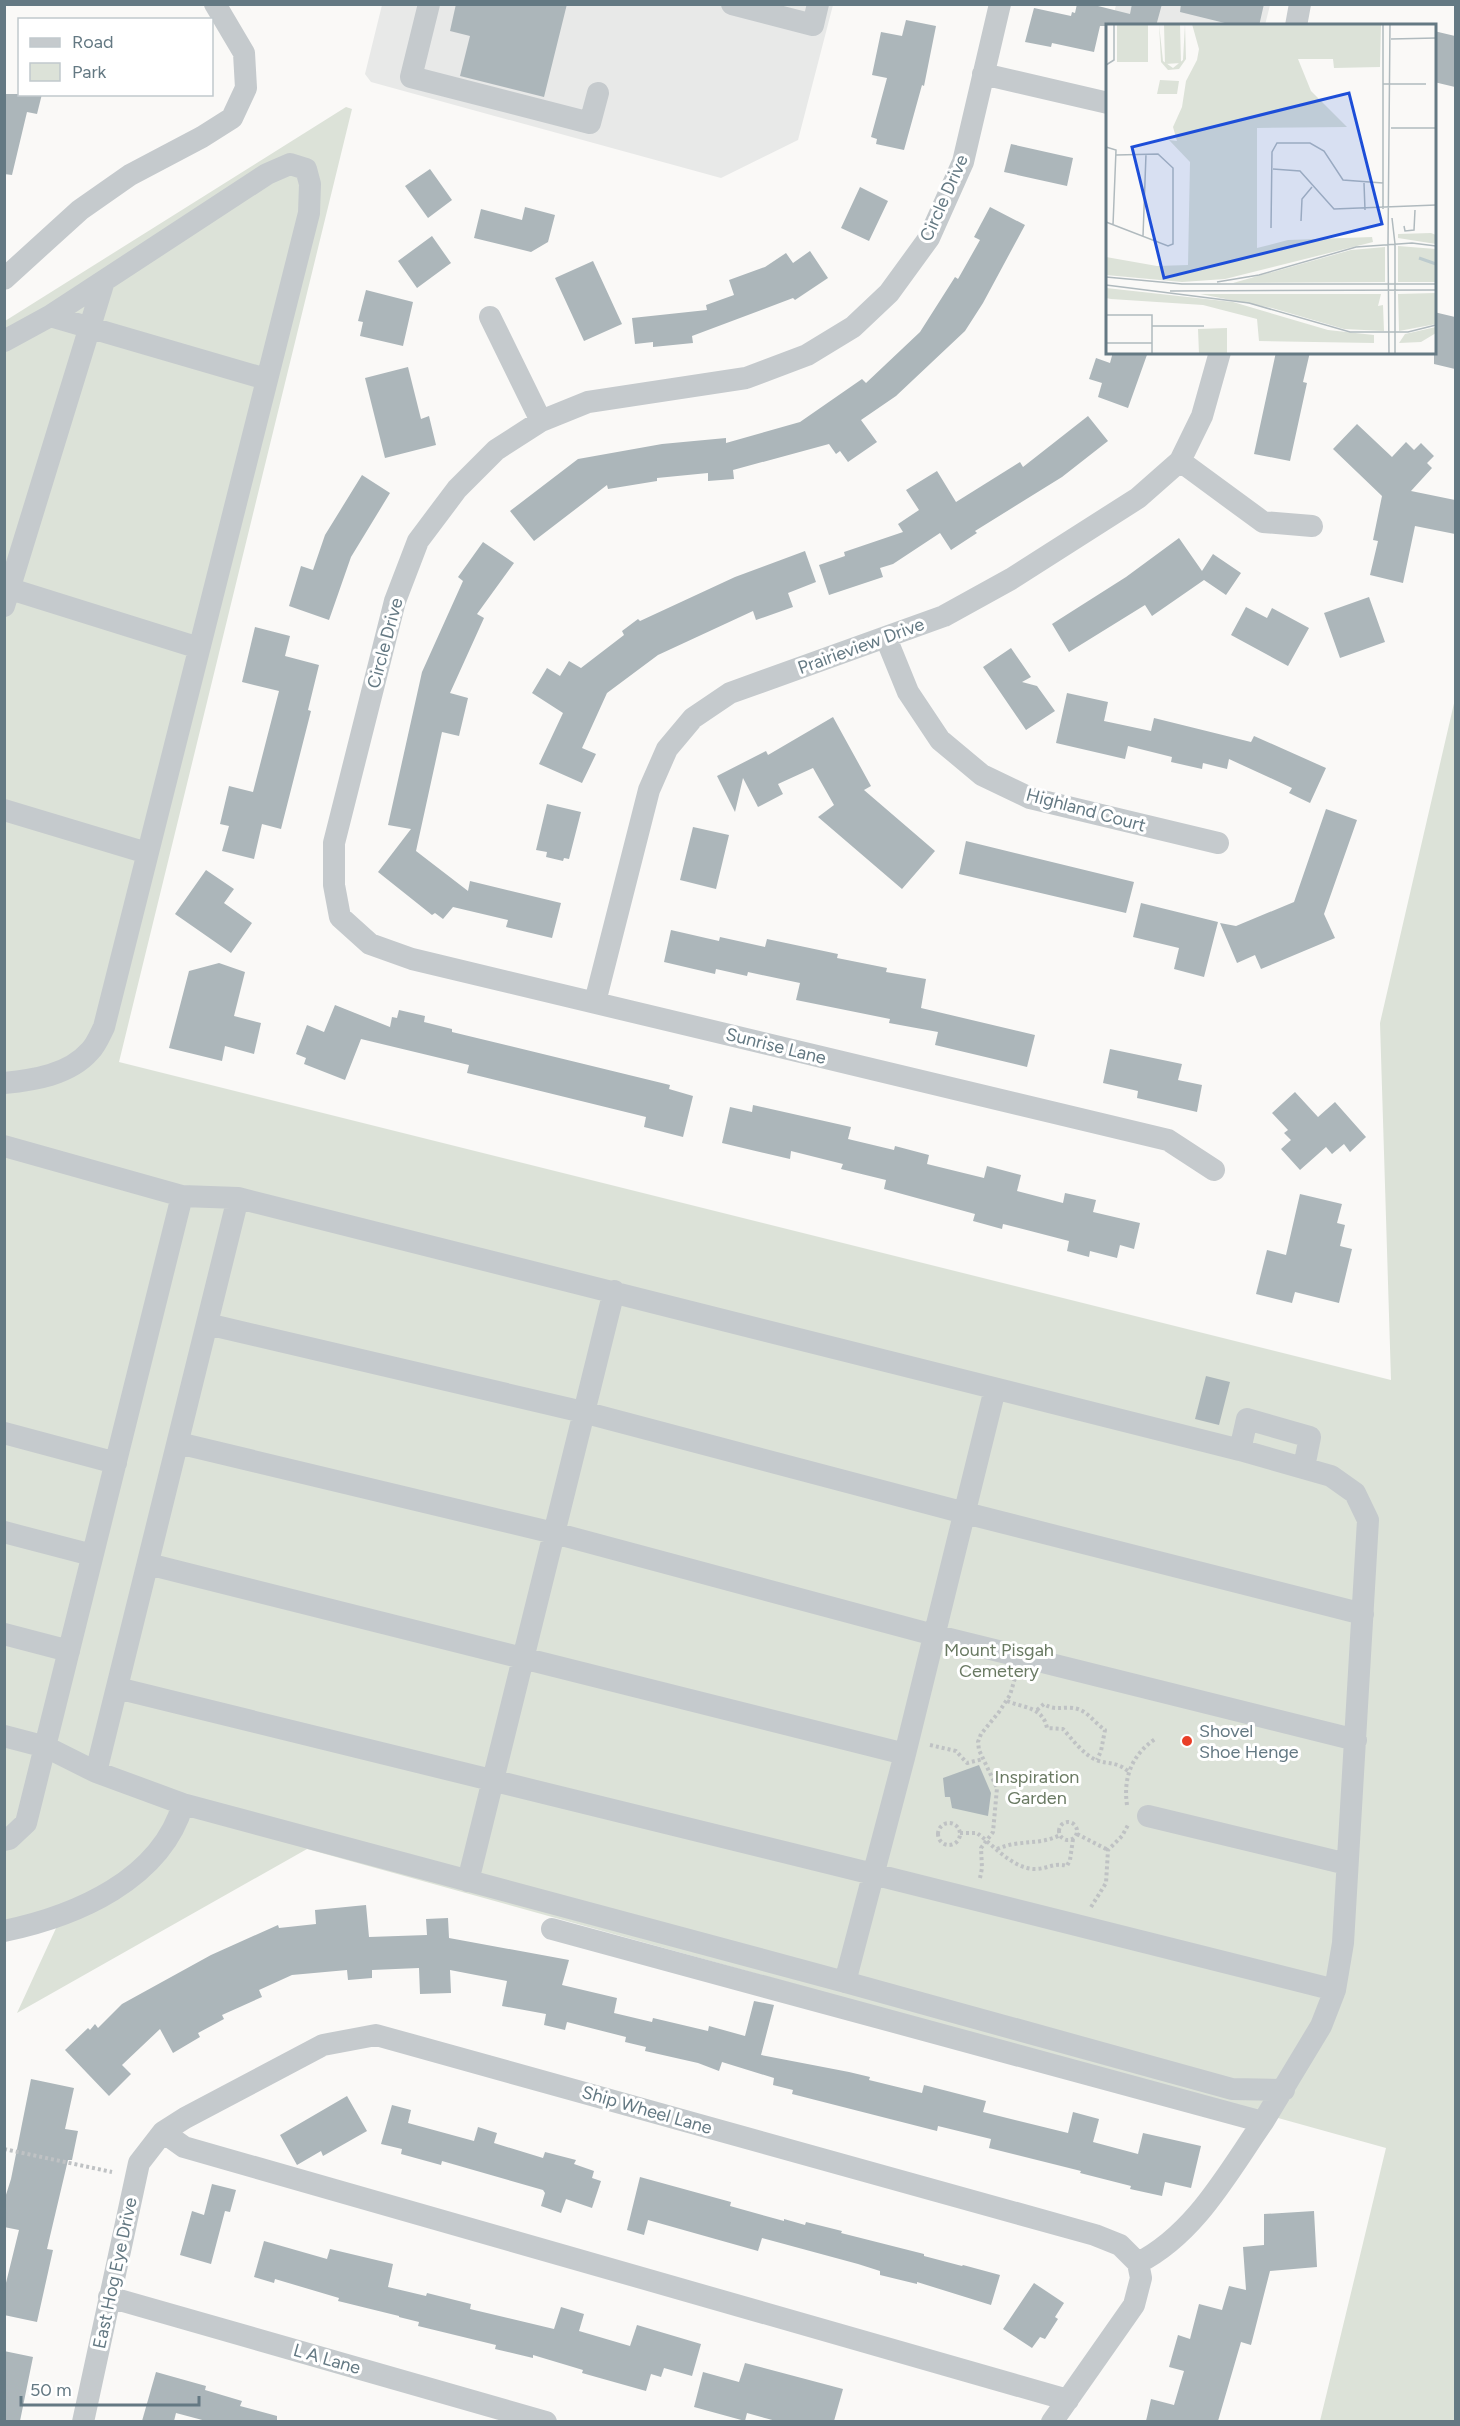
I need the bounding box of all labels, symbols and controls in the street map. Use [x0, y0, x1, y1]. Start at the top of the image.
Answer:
legend [18, 18, 213, 96]
inset map [1106, 24, 1436, 354]
text: Road [72, 31, 113, 53]
text: Park [72, 61, 107, 83]
street label: Circle Drive [915, 151, 973, 245]
street label: Circle Drive [362, 595, 408, 691]
street label: Prairieview Drive [795, 613, 927, 679]
street label: Highland Court [1024, 783, 1148, 837]
street label: Sunrise Lane [724, 1023, 829, 1069]
park label: Mount Pisgah Cemetery [944, 1639, 1054, 1682]
place label: Shovel Shoe Henge [1199, 1720, 1299, 1763]
marker: Shovel Shoe Henge [1180, 1734, 1194, 1748]
park label: Inspiration Garden [995, 1766, 1079, 1809]
street label: Ship Wheel Lane [579, 2081, 715, 2139]
street label: East Hog Eye Drive [88, 2195, 142, 2351]
street label: L A Lane [291, 2339, 363, 2379]
scale bar [21, 2369, 200, 2407]
text: 50 m [30, 2379, 72, 2401]

